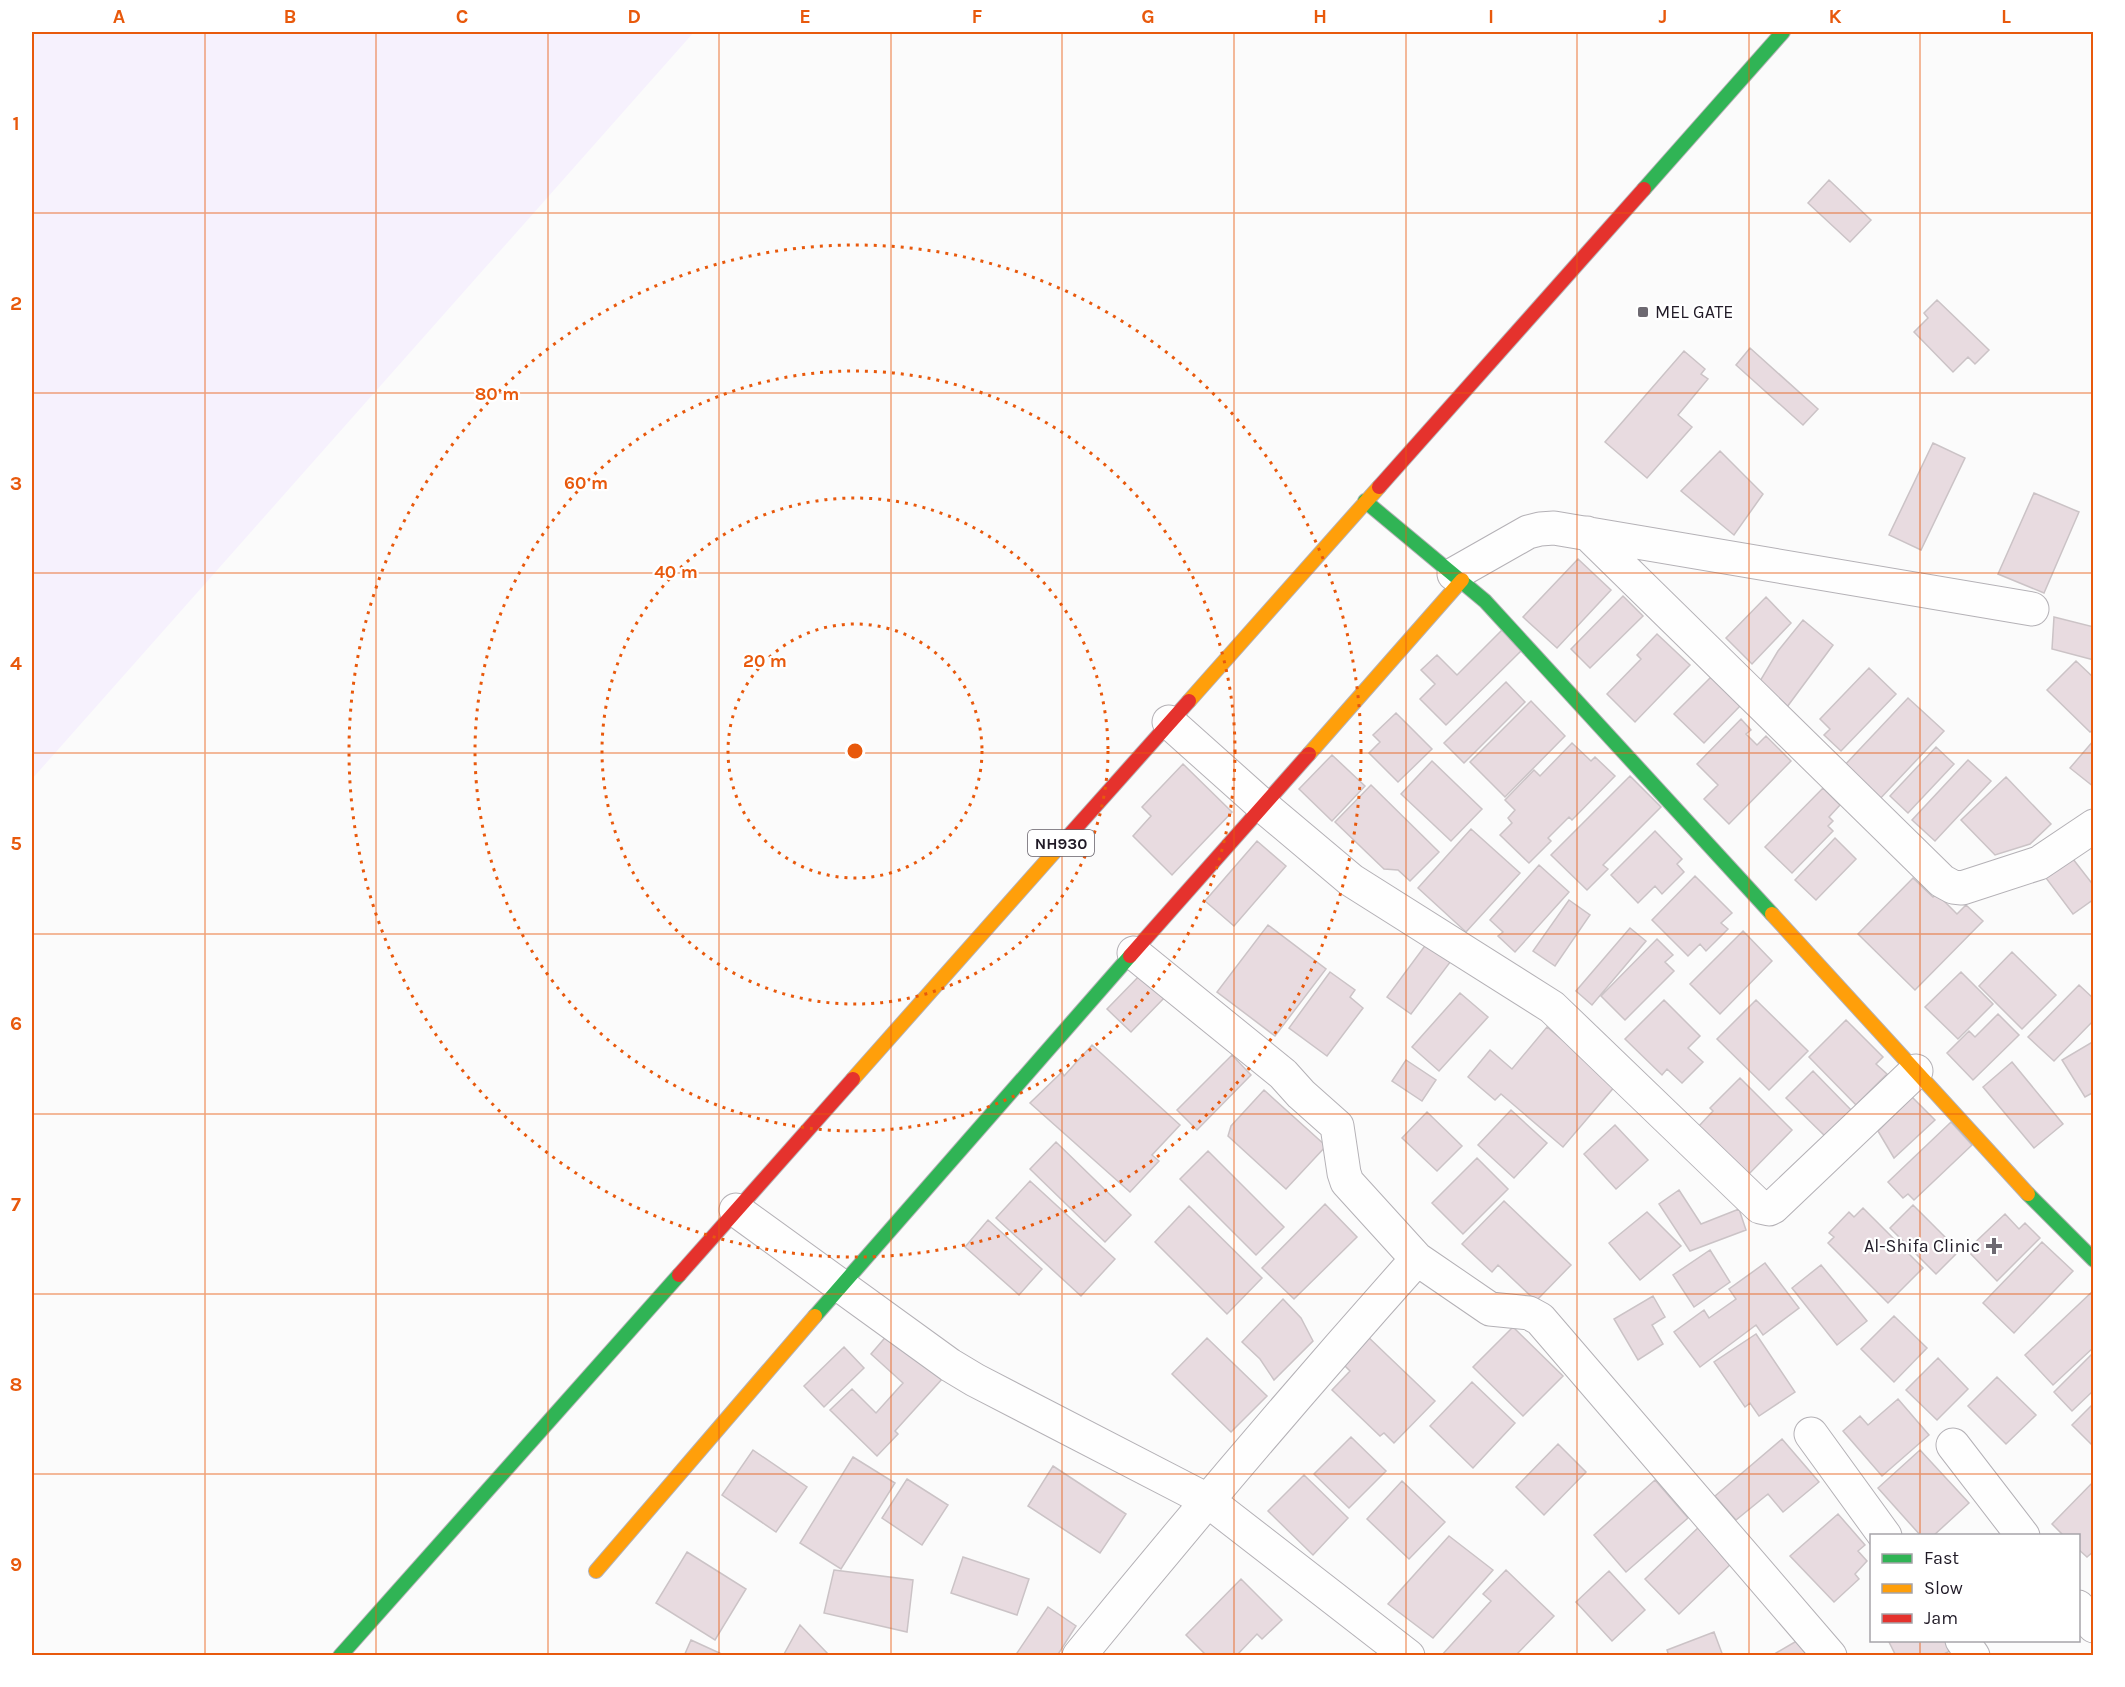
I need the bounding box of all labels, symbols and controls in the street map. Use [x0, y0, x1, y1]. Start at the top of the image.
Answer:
text: A [113, 5, 126, 28]
text: B [284, 5, 296, 28]
text: C [456, 5, 468, 28]
text: D [627, 5, 641, 28]
text: E [799, 5, 811, 28]
text: F [972, 5, 983, 28]
text: G [1141, 5, 1155, 28]
text: H [1313, 5, 1327, 28]
text: I [1488, 5, 1494, 28]
text: J [1659, 5, 1667, 28]
text: K [1828, 5, 1842, 28]
text: L [2001, 5, 2011, 28]
text: 1 [12, 112, 20, 135]
text: 2 [10, 292, 22, 315]
place label: MEL GATE [1655, 301, 1733, 323]
marker: MEL GATE [1636, 305, 1650, 319]
text: 80 m [475, 383, 519, 405]
text: 3 [10, 472, 22, 495]
text: 60 m [564, 472, 608, 494]
text: 40 m [654, 561, 698, 583]
text: 20 m [743, 650, 787, 672]
text: 4 [10, 652, 22, 675]
centre of rings [845, 741, 865, 761]
road number: NH930 [1028, 830, 1094, 856]
text: 5 [10, 832, 22, 855]
text: 6 [10, 1012, 22, 1035]
text: 7 [11, 1193, 21, 1216]
place label: Al-Shifa Clinic [1864, 1235, 1980, 1257]
marker: Al-Shifa Clinic [1985, 1237, 2003, 1255]
text: 8 [10, 1373, 22, 1396]
legend [1870, 1534, 2080, 1642]
text: Fast [1924, 1547, 1959, 1569]
text: 9 [10, 1553, 22, 1576]
text: Slow [1924, 1577, 1963, 1599]
text: Jam [1924, 1607, 1958, 1629]

